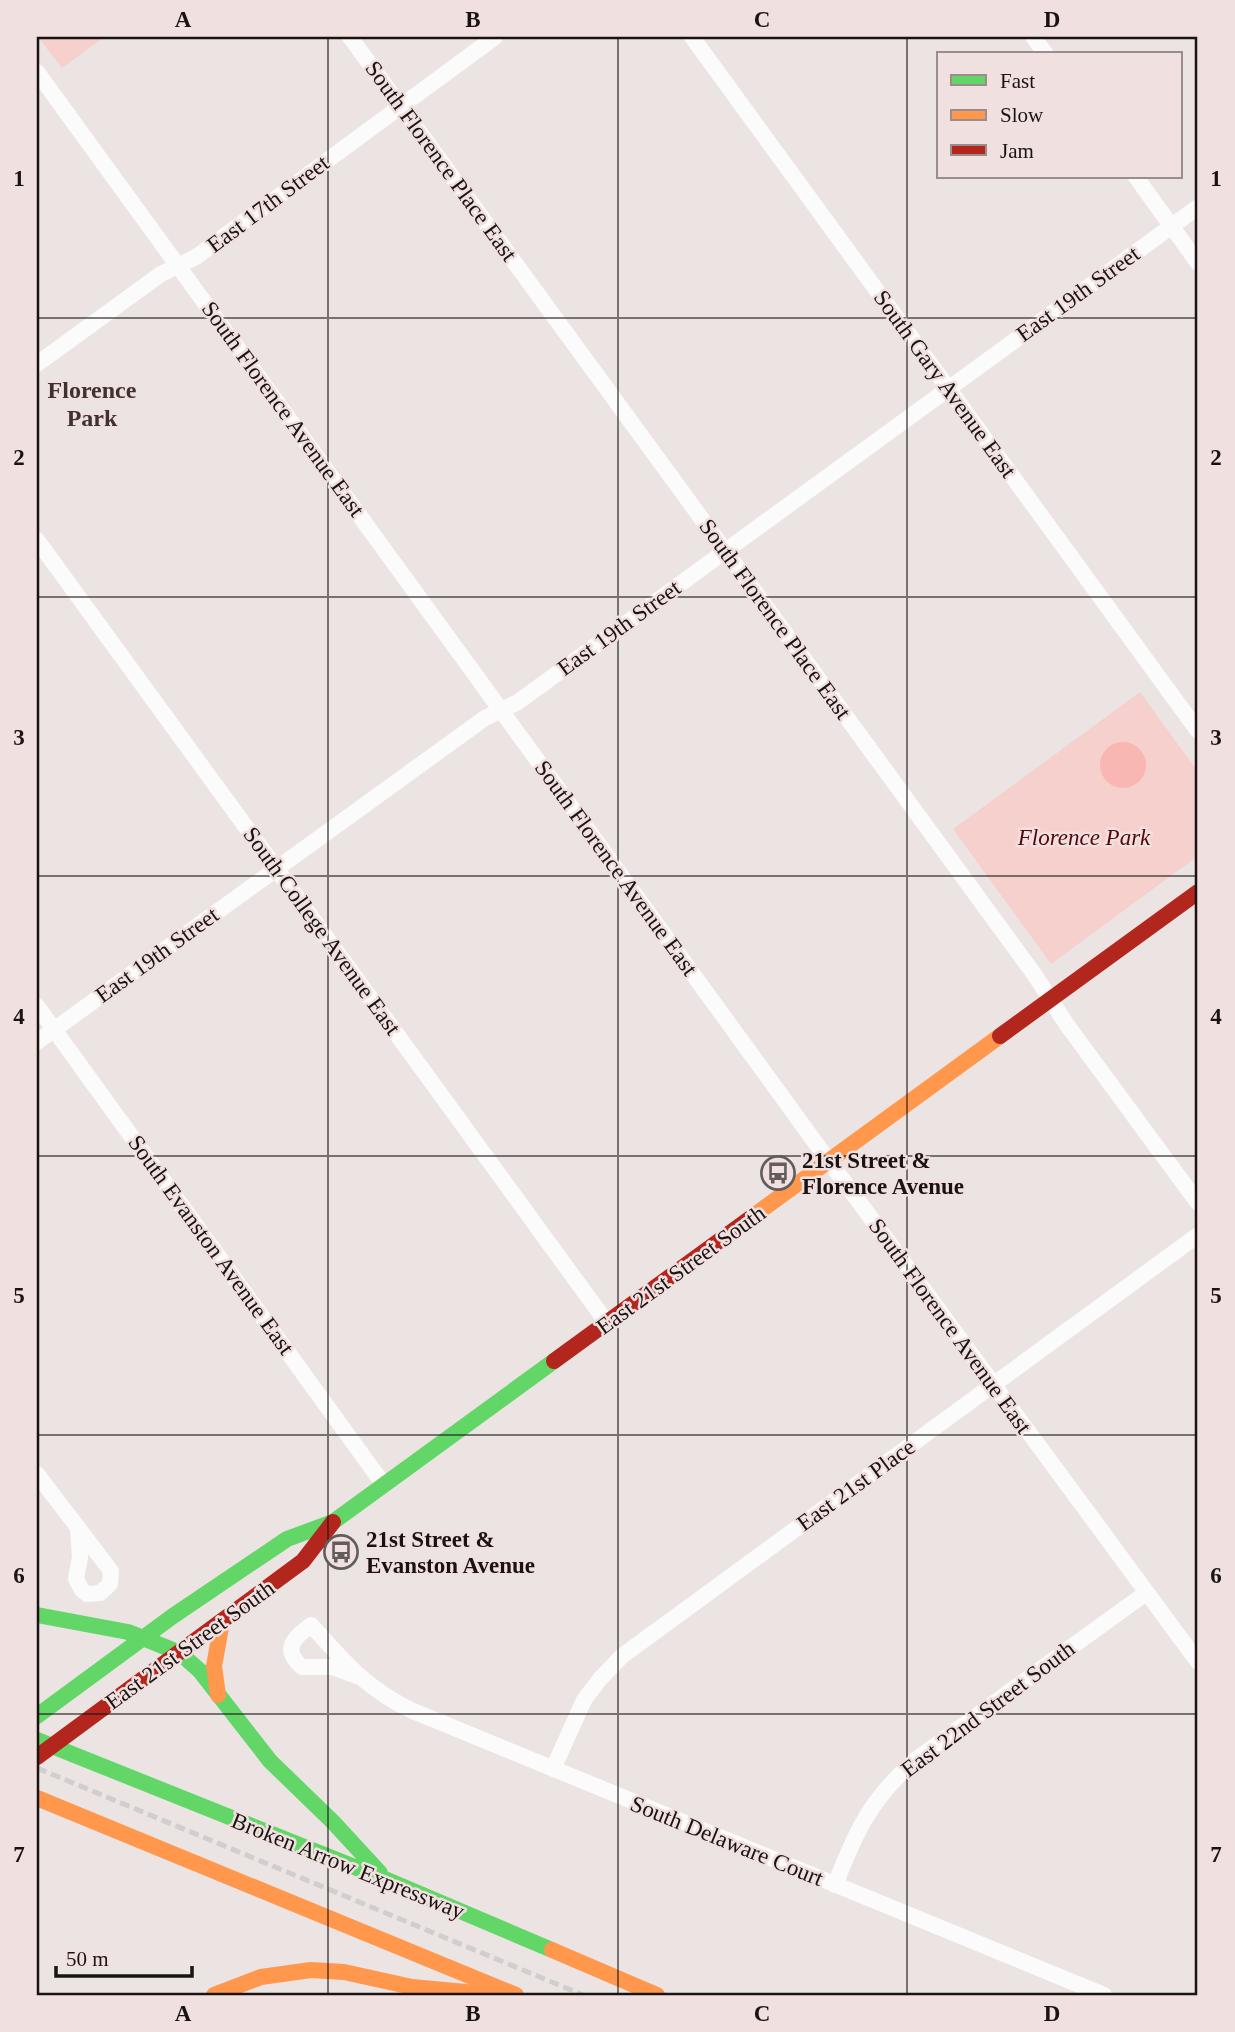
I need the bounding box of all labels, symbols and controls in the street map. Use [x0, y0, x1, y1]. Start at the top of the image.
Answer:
text: A [175, 7, 192, 32]
text: B [465, 7, 481, 32]
text: C [754, 7, 770, 32]
text: D [1044, 7, 1060, 32]
legend [937, 52, 1182, 178]
street label: South Florence Place East [360, 56, 522, 266]
text: Fast [1000, 69, 1035, 93]
text: Slow [1000, 103, 1044, 127]
text: Jam [1000, 139, 1034, 163]
street label: East 17th Street [202, 150, 334, 258]
text: 1 [13, 166, 25, 191]
text: 1 [1210, 166, 1222, 191]
street label: East 19th Street [1012, 241, 1145, 347]
street label: South Gary Avenue East [869, 286, 1022, 483]
street label: South Florence Avenue East [197, 297, 370, 522]
district label: Florence Park [48, 377, 137, 431]
text: 2 [13, 445, 25, 470]
text: 2 [1210, 445, 1222, 470]
street label: South Florence Place East [694, 514, 856, 724]
street label: East 19th Street [553, 575, 686, 681]
text: 3 [13, 725, 25, 750]
text: 3 [1210, 725, 1222, 750]
street label: South Florence Avenue East [530, 756, 703, 981]
street label: South College Avenue East [238, 822, 406, 1040]
park label: Florence Park [1017, 825, 1151, 850]
street label: East 19th Street [91, 902, 224, 1008]
text: 4 [13, 1004, 25, 1029]
text: 4 [1210, 1004, 1222, 1029]
street label: South Evanston Avenue East [123, 1131, 299, 1360]
place label: 21st Street & Florence Avenue [802, 1148, 964, 1199]
bus stop icon: 21st Street & Florence Avenue [759, 1154, 797, 1192]
street label: East 21st Street South [592, 1200, 771, 1340]
street label: South Florence Avenue East [864, 1214, 1037, 1439]
text: 5 [13, 1283, 25, 1308]
text: 5 [1210, 1283, 1222, 1308]
street label: East 21st Place [792, 1434, 920, 1536]
place label: 21st Street & Evanston Avenue [366, 1527, 535, 1578]
bus stop icon: 21st Street & Evanston Avenue [322, 1533, 360, 1571]
text: 6 [13, 1563, 25, 1588]
text: 6 [1210, 1563, 1222, 1588]
street label: East 21st Street South [101, 1575, 280, 1715]
street label: East 22nd Street South [897, 1635, 1080, 1782]
street label: South Delaware Court [627, 1791, 828, 1891]
street label: Broken Arrow Expressway [228, 1808, 469, 1924]
text: 7 [13, 1842, 25, 1867]
text: 7 [1210, 1842, 1222, 1867]
scale bar [56, 1934, 192, 1978]
text: 50 m [66, 1947, 109, 1971]
text: A [175, 2001, 192, 2026]
text: B [465, 2001, 481, 2026]
text: C [754, 2001, 770, 2026]
text: D [1044, 2001, 1060, 2026]

